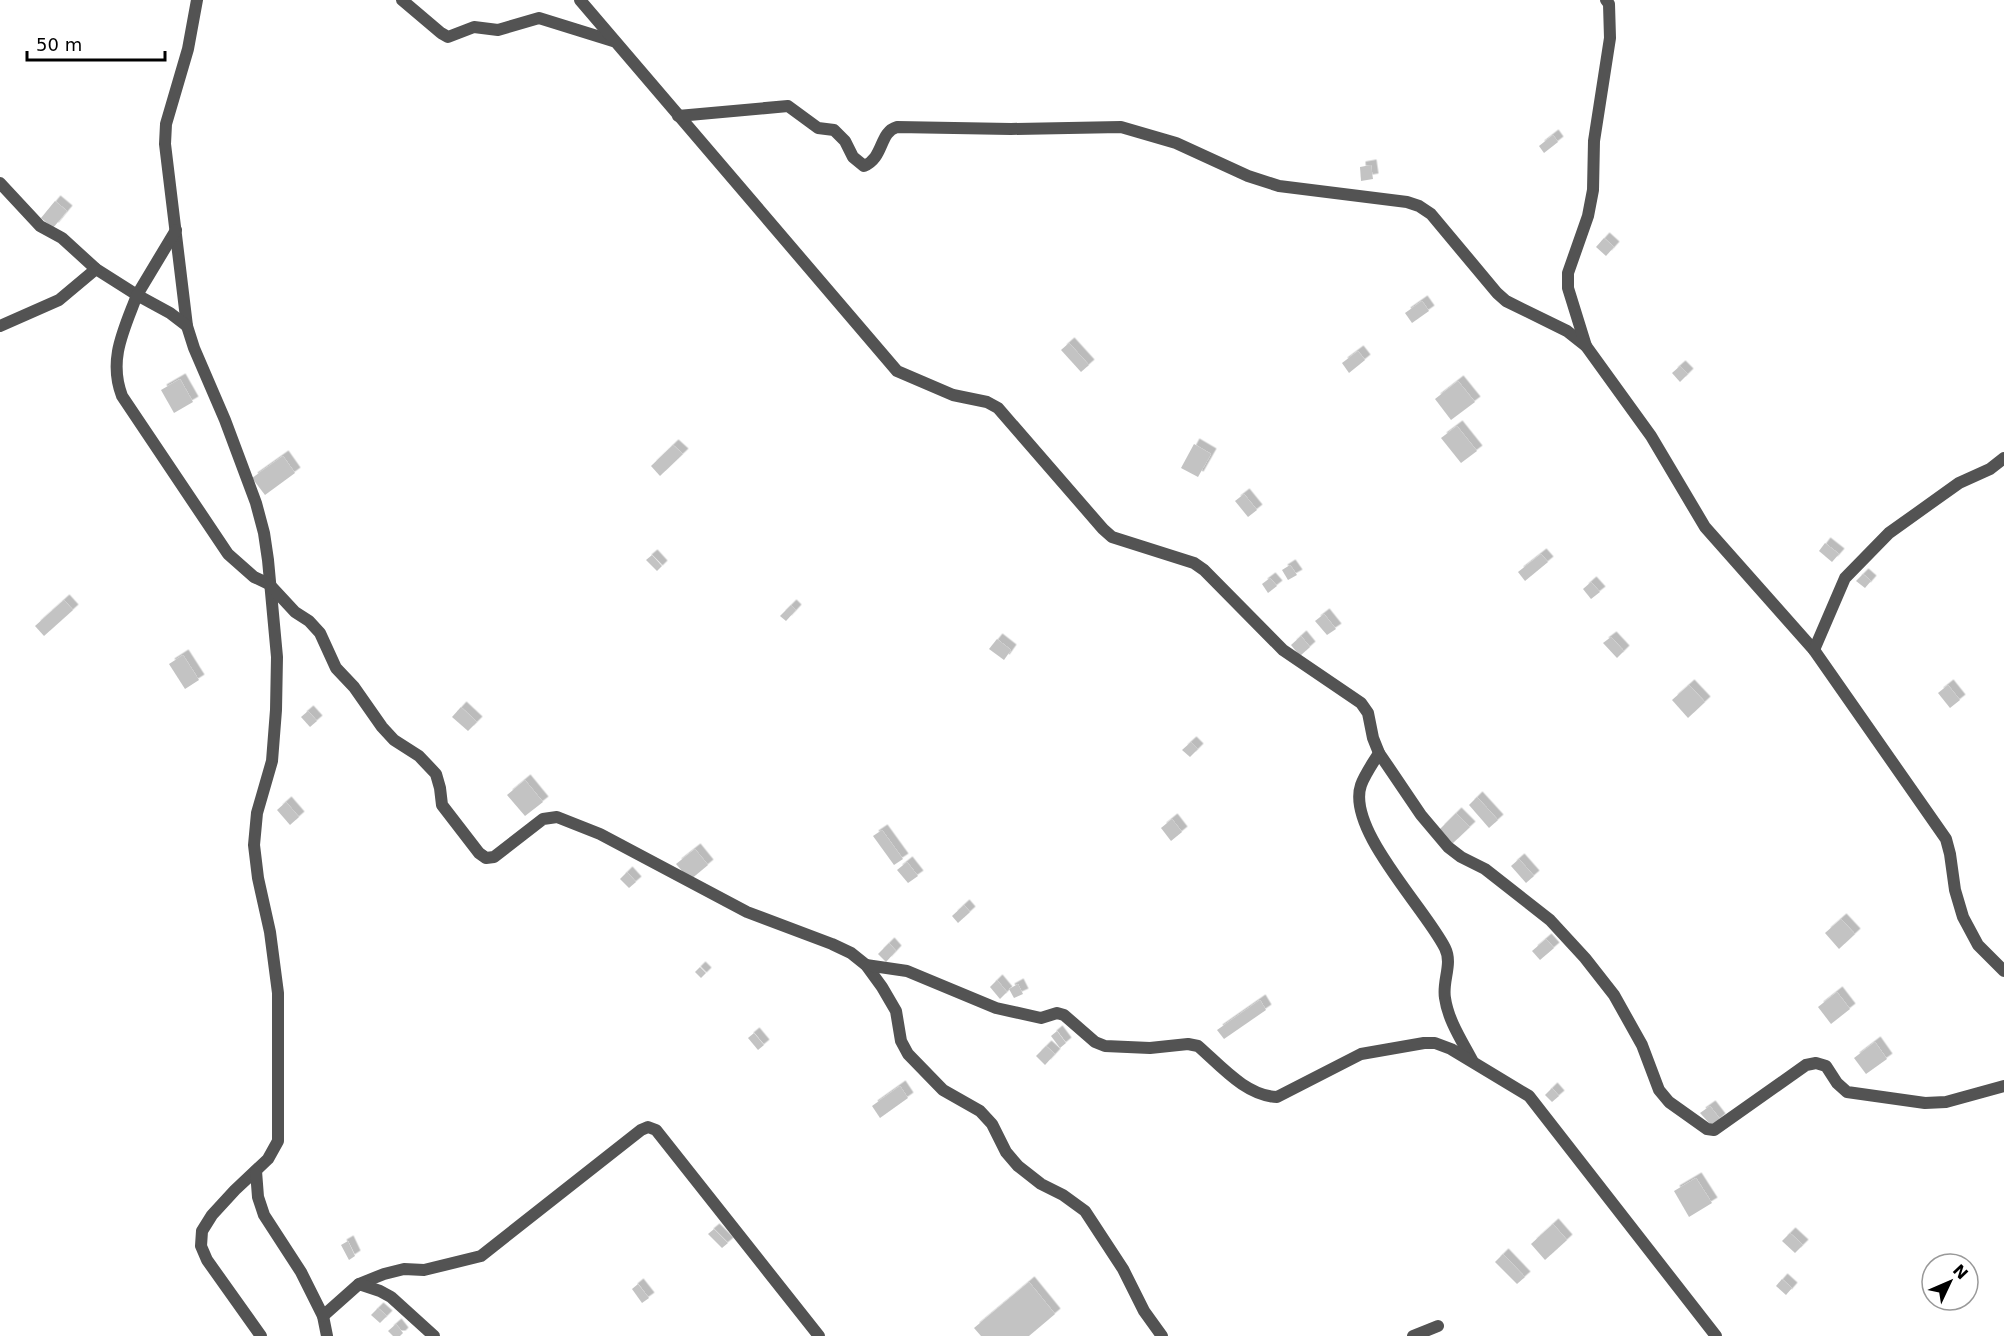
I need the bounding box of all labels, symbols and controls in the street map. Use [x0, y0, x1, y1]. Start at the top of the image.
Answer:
scale bar [27, 24, 165, 62]
text: 50 m [36, 34, 82, 55]
north arrow [1920, 1252, 1980, 1312]
text: N [1949, 1261, 1972, 1283]

